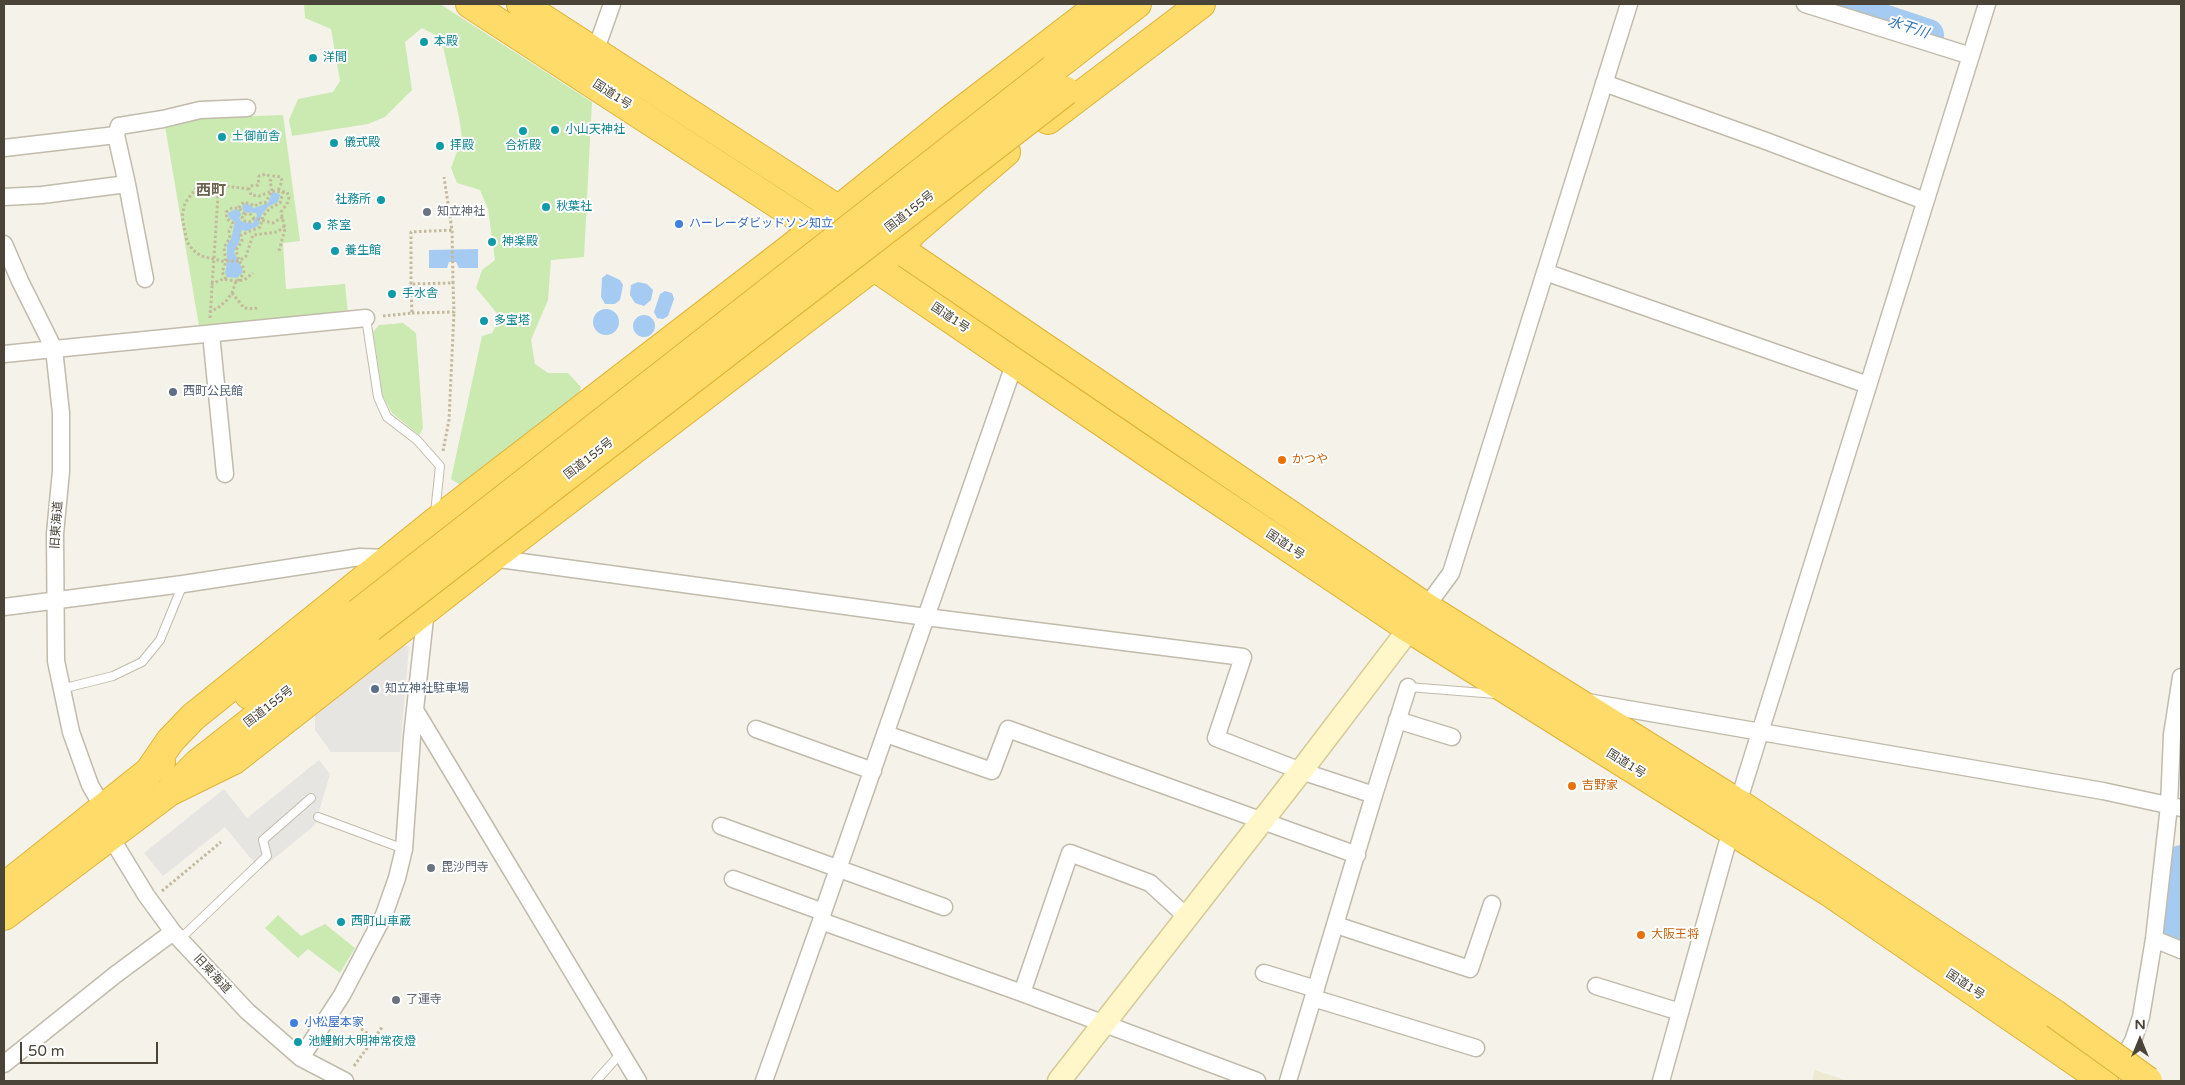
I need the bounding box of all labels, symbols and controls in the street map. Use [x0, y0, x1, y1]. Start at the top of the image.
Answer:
water label: 水干川 [1885, 14, 1931, 42]
place label: 本殿 [434, 35, 458, 49]
marker: 本殿 [418, 36, 430, 48]
place label: 洋間 [323, 51, 347, 65]
marker: 洋間 [307, 52, 319, 64]
street label: 国道1号 [590, 77, 634, 113]
place label: 小山天神社 [565, 123, 625, 137]
marker: 小山天神社 [549, 124, 561, 136]
marker: 合祈殿 [517, 125, 529, 137]
place label: 土御前舎 [232, 130, 280, 144]
marker: 土御前舎 [216, 131, 228, 143]
place label: 儀式殿 [344, 136, 380, 150]
marker: 儀式殿 [328, 137, 340, 149]
place label: 拝殿 [450, 139, 474, 153]
place label: 合祈殿 [505, 139, 541, 153]
marker: 拝殿 [434, 140, 446, 152]
district label: 西町 [196, 182, 226, 200]
street label: 国道155号 [882, 188, 938, 236]
place label: 社務所 [335, 193, 371, 207]
marker: 社務所 [375, 194, 387, 206]
place label: 秋葉社 [556, 200, 592, 214]
marker: 秋葉社 [540, 201, 552, 213]
place label: 知立神社 [437, 205, 485, 219]
marker: 知立神社 [421, 206, 433, 218]
place label: ハーレーダビッドソン知立 [689, 217, 833, 231]
marker: ハーレーダビッドソン知立 [673, 218, 685, 230]
place label: 茶室 [327, 219, 351, 233]
marker: 茶室 [311, 220, 323, 232]
place label: 神楽殿 [502, 235, 538, 249]
marker: 神楽殿 [486, 236, 498, 248]
place label: 養生館 [345, 244, 381, 258]
marker: 養生館 [329, 245, 341, 257]
place label: 手水舎 [402, 287, 438, 301]
marker: 手水舎 [386, 288, 398, 300]
street label: 国道1号 [928, 300, 972, 336]
place label: 多宝塔 [494, 314, 530, 328]
marker: 多宝塔 [478, 315, 490, 327]
place label: 西町公民館 [183, 385, 243, 399]
marker: 西町公民館 [167, 386, 179, 398]
street label: 国道155号 [561, 435, 617, 483]
place label: かつや [1292, 453, 1328, 467]
marker: かつや [1276, 454, 1288, 466]
street label: 旧東海道 [48, 501, 66, 549]
street label: 国道1号 [1263, 527, 1307, 563]
place label: 知立神社駐車場 [385, 682, 469, 696]
street label: 国道155号 [241, 683, 297, 731]
marker: 知立神社駐車場 [369, 683, 381, 695]
street label: 国道1号 [1604, 746, 1648, 782]
place label: 吉野家 [1582, 779, 1618, 793]
marker: 吉野家 [1566, 780, 1578, 792]
place label: 毘沙門寺 [441, 861, 489, 875]
marker: 毘沙門寺 [425, 862, 437, 874]
place label: 西町山車蔵 [351, 915, 411, 929]
marker: 西町山車蔵 [335, 916, 347, 928]
place label: 大阪王将 [1651, 928, 1699, 942]
marker: 大阪王将 [1635, 929, 1647, 941]
street label: 旧東海道 [190, 952, 234, 996]
street label: 国道1号 [1943, 967, 1987, 1003]
place label: 了運寺 [406, 993, 442, 1007]
marker: 了運寺 [390, 994, 402, 1006]
north arrow [2115, 1015, 2165, 1065]
place label: 小松屋本家 [304, 1016, 364, 1030]
text: N [2134, 1016, 2146, 1033]
marker: 小松屋本家 [288, 1017, 300, 1029]
scale bar [22, 1032, 160, 1064]
place label: 池鯉鮒大明神常夜燈 [308, 1035, 416, 1049]
marker: 池鯉鮒大明神常夜燈 [292, 1036, 304, 1048]
text: 50 m [28, 1042, 65, 1060]

